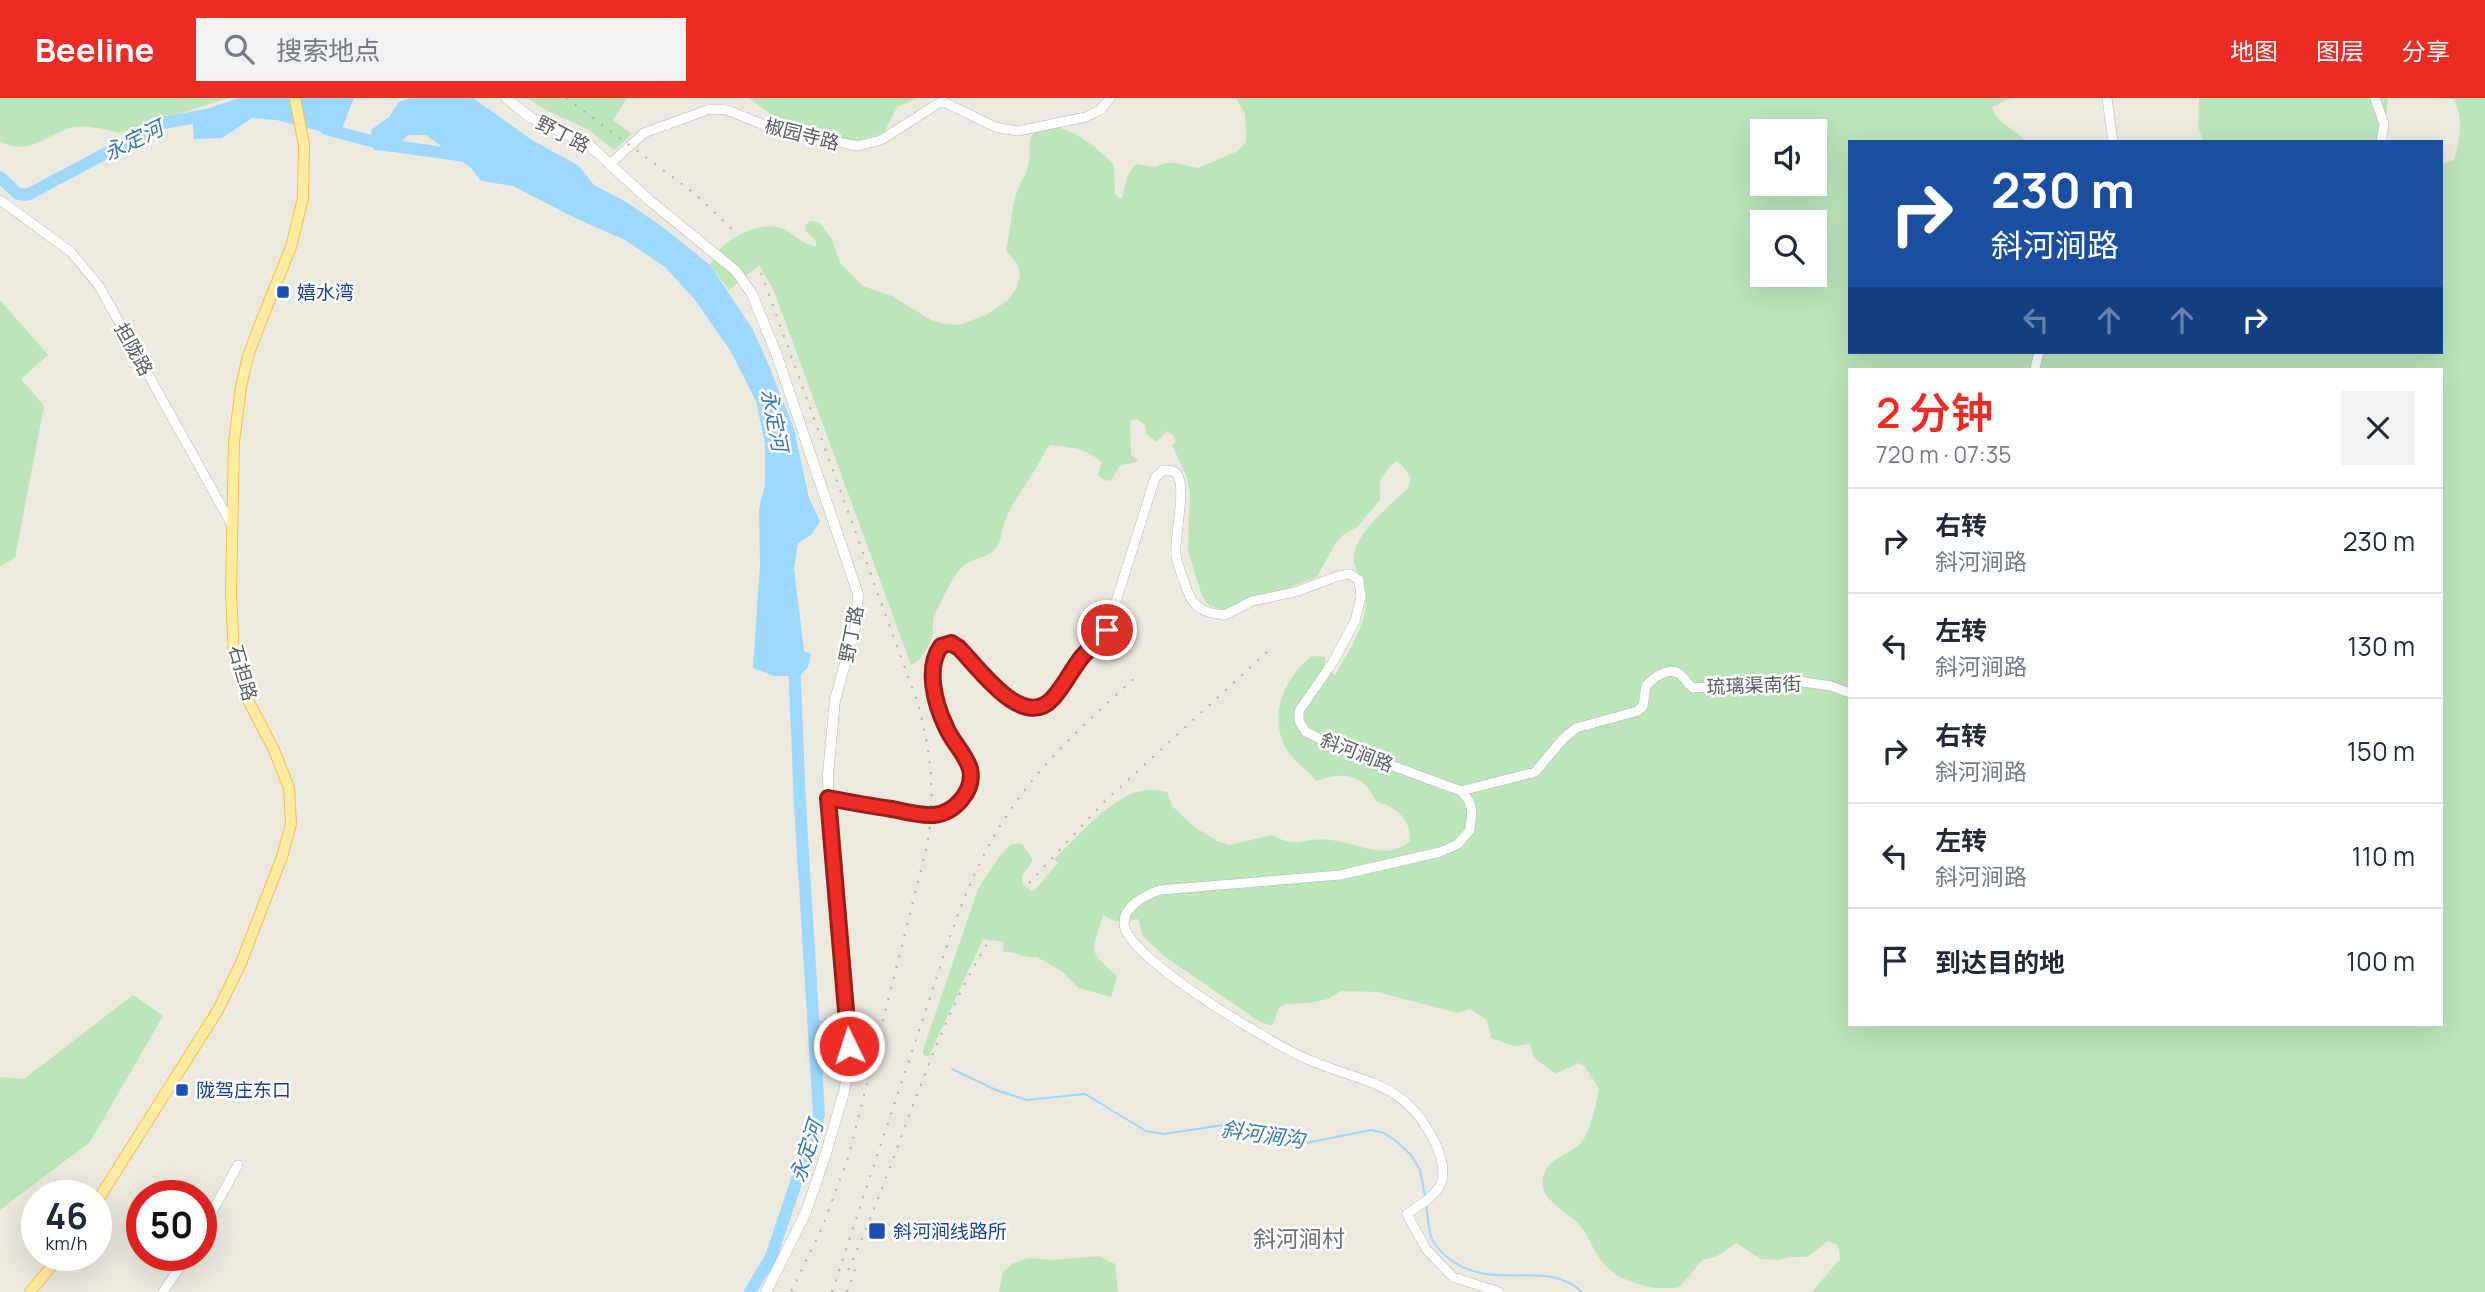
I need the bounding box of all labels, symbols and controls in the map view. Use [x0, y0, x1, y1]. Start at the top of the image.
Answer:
search box [196, 18, 686, 81]
text: Beeline [35, 27, 154, 72]
icon: search [220, 30, 258, 68]
text: 搜索地点 [276, 32, 380, 68]
text: 地图 [2230, 34, 2278, 67]
text: 图层 [2316, 34, 2364, 67]
text: 分享 [2402, 34, 2450, 67]
street label: 野丁路 [532, 109, 594, 159]
water label: 永定河 [99, 112, 171, 166]
street label: 椒园寺路 [762, 112, 842, 156]
map controls [1750, 119, 1827, 287]
button: sound [1750, 119, 1827, 196]
text: 230 m [1991, 156, 2135, 223]
icon: right [1876, 168, 1967, 259]
button: search [1750, 210, 1827, 287]
text: 斜河涧路 [1991, 223, 2119, 267]
place label: 嬉水湾 [297, 279, 354, 305]
marker: 嬉水湾 [275, 284, 291, 300]
icon: left [2017, 301, 2055, 339]
icon: ahead [2090, 301, 2128, 339]
icon: ahead [2163, 301, 2201, 339]
icon: right [2236, 301, 2274, 339]
street label: 担陇路 [109, 318, 159, 380]
text: 2 分钟 [1876, 383, 1993, 441]
water label: 永定河 [755, 386, 796, 458]
button: close [2341, 391, 2415, 465]
text: 720 m · 07:35 [1876, 438, 2012, 470]
text: 右转 [1935, 507, 1987, 543]
icon: right [1876, 522, 1914, 560]
text: 230 m [2343, 523, 2415, 559]
text: 斜河涧路 [1935, 545, 2027, 577]
pin [1077, 600, 1137, 660]
street label: 野丁路 [833, 604, 869, 664]
icon: arrive [1088, 611, 1126, 649]
text: 左转 [1935, 612, 1987, 648]
icon: left [1876, 627, 1914, 665]
text: 130 m [2347, 628, 2415, 664]
street label: 石担路 [223, 642, 263, 704]
text: 斜河涧路 [1935, 650, 2027, 682]
street label: 琉璃渠南街 [1706, 670, 1802, 700]
text: 右转 [1935, 717, 1987, 753]
street label: 斜河涧路 [1317, 726, 1397, 778]
icon: right [1876, 732, 1914, 770]
text: 150 m [2347, 733, 2415, 769]
text: 斜河涧路 [1935, 755, 2027, 787]
text: 左转 [1935, 822, 1987, 858]
icon: left [1876, 837, 1914, 875]
text: 110 m [2352, 838, 2415, 874]
text: 斜河涧路 [1935, 860, 2027, 892]
icon: arrive [1876, 942, 1914, 980]
text: 100 m [2346, 943, 2415, 979]
text: 到达目的地 [1935, 944, 2065, 980]
position arrow [812, 1009, 886, 1083]
place label: 陇驾庄东口 [196, 1077, 291, 1103]
marker: 陇驾庄东口 [174, 1082, 190, 1098]
water label: 永定河 [783, 1113, 830, 1185]
water label: 斜河涧沟 [1219, 1114, 1309, 1154]
speed limit sign: 50 [126, 1180, 217, 1271]
text: 46 [45, 1192, 88, 1240]
place label: 斜河涧线路所 [893, 1218, 1007, 1244]
marker: 斜河涧线路所 [867, 1221, 887, 1241]
district label: 斜河涧村 [1253, 1222, 1345, 1254]
text: km/h [46, 1231, 87, 1255]

